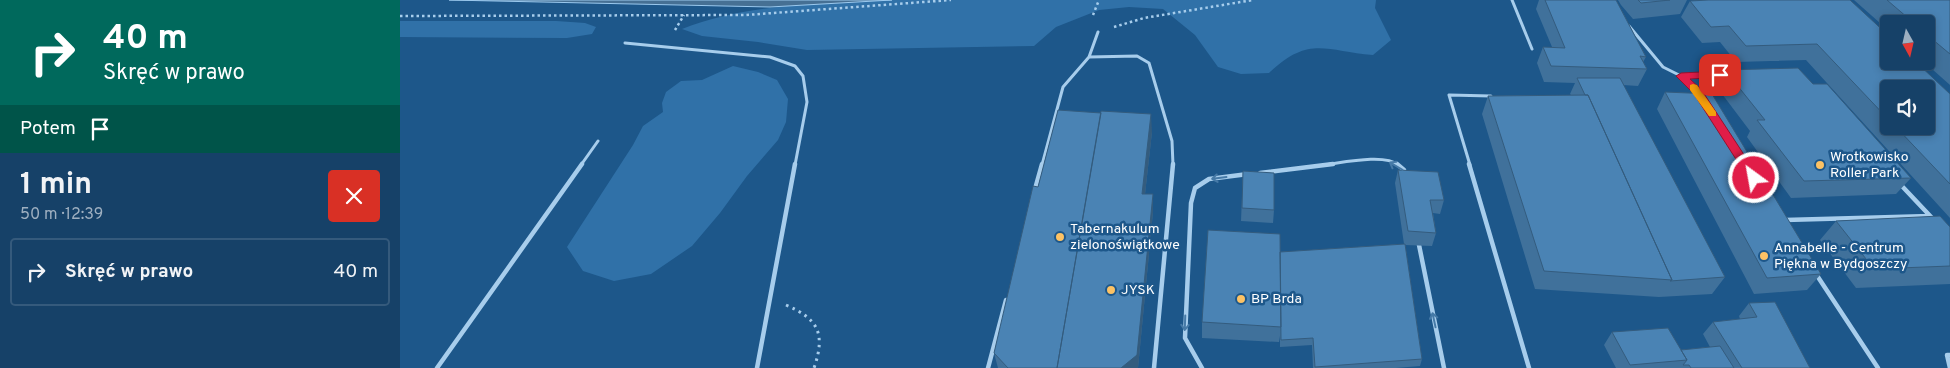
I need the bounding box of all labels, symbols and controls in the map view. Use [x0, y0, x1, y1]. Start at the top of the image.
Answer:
north arrow [1880, 15, 1935, 70]
map controls [1880, 15, 1935, 135]
text: 40 m [103, 17, 188, 61]
icon: right [20, 20, 85, 85]
pin [1699, 54, 1741, 96]
text: Skręć w prawo [103, 60, 245, 87]
icon: arrive [1706, 61, 1734, 89]
button: sound [1880, 80, 1935, 135]
icon: arrive [86, 115, 114, 143]
text: Potem [20, 117, 76, 141]
place label: Wrotkowisko Roller Park [1830, 149, 1909, 182]
position arrow [1727, 151, 1779, 203]
marker: Wrotkowisko Roller Park [1814, 159, 1826, 171]
one-way arrow [1390, 160, 1404, 170]
text: 1 min [20, 167, 92, 204]
button: close [328, 170, 380, 222]
one-way arrow [1211, 173, 1227, 183]
text: 50 m · 12:39 [20, 205, 103, 225]
place label: Tabernakulum zielonoświątkowe [1070, 221, 1180, 254]
marker: Tabernakulum zielonoświątkowe [1054, 231, 1066, 243]
place label: Annabelle - Centrum Piękna w Bydgoszczy [1774, 240, 1907, 273]
marker: Annabelle - Centrum Piękna w Bydgoszczy [1758, 250, 1770, 262]
icon: right [22, 258, 50, 286]
text: Skręć w prawo [65, 260, 193, 284]
text: 40 m [333, 260, 378, 284]
place label: JYSK [1121, 282, 1155, 299]
marker: JYSK [1105, 284, 1117, 296]
place label: BP Brda [1251, 291, 1302, 308]
marker: BP Brda [1235, 293, 1247, 305]
one-way arrow [1429, 313, 1439, 329]
one-way arrow [1181, 315, 1190, 331]

